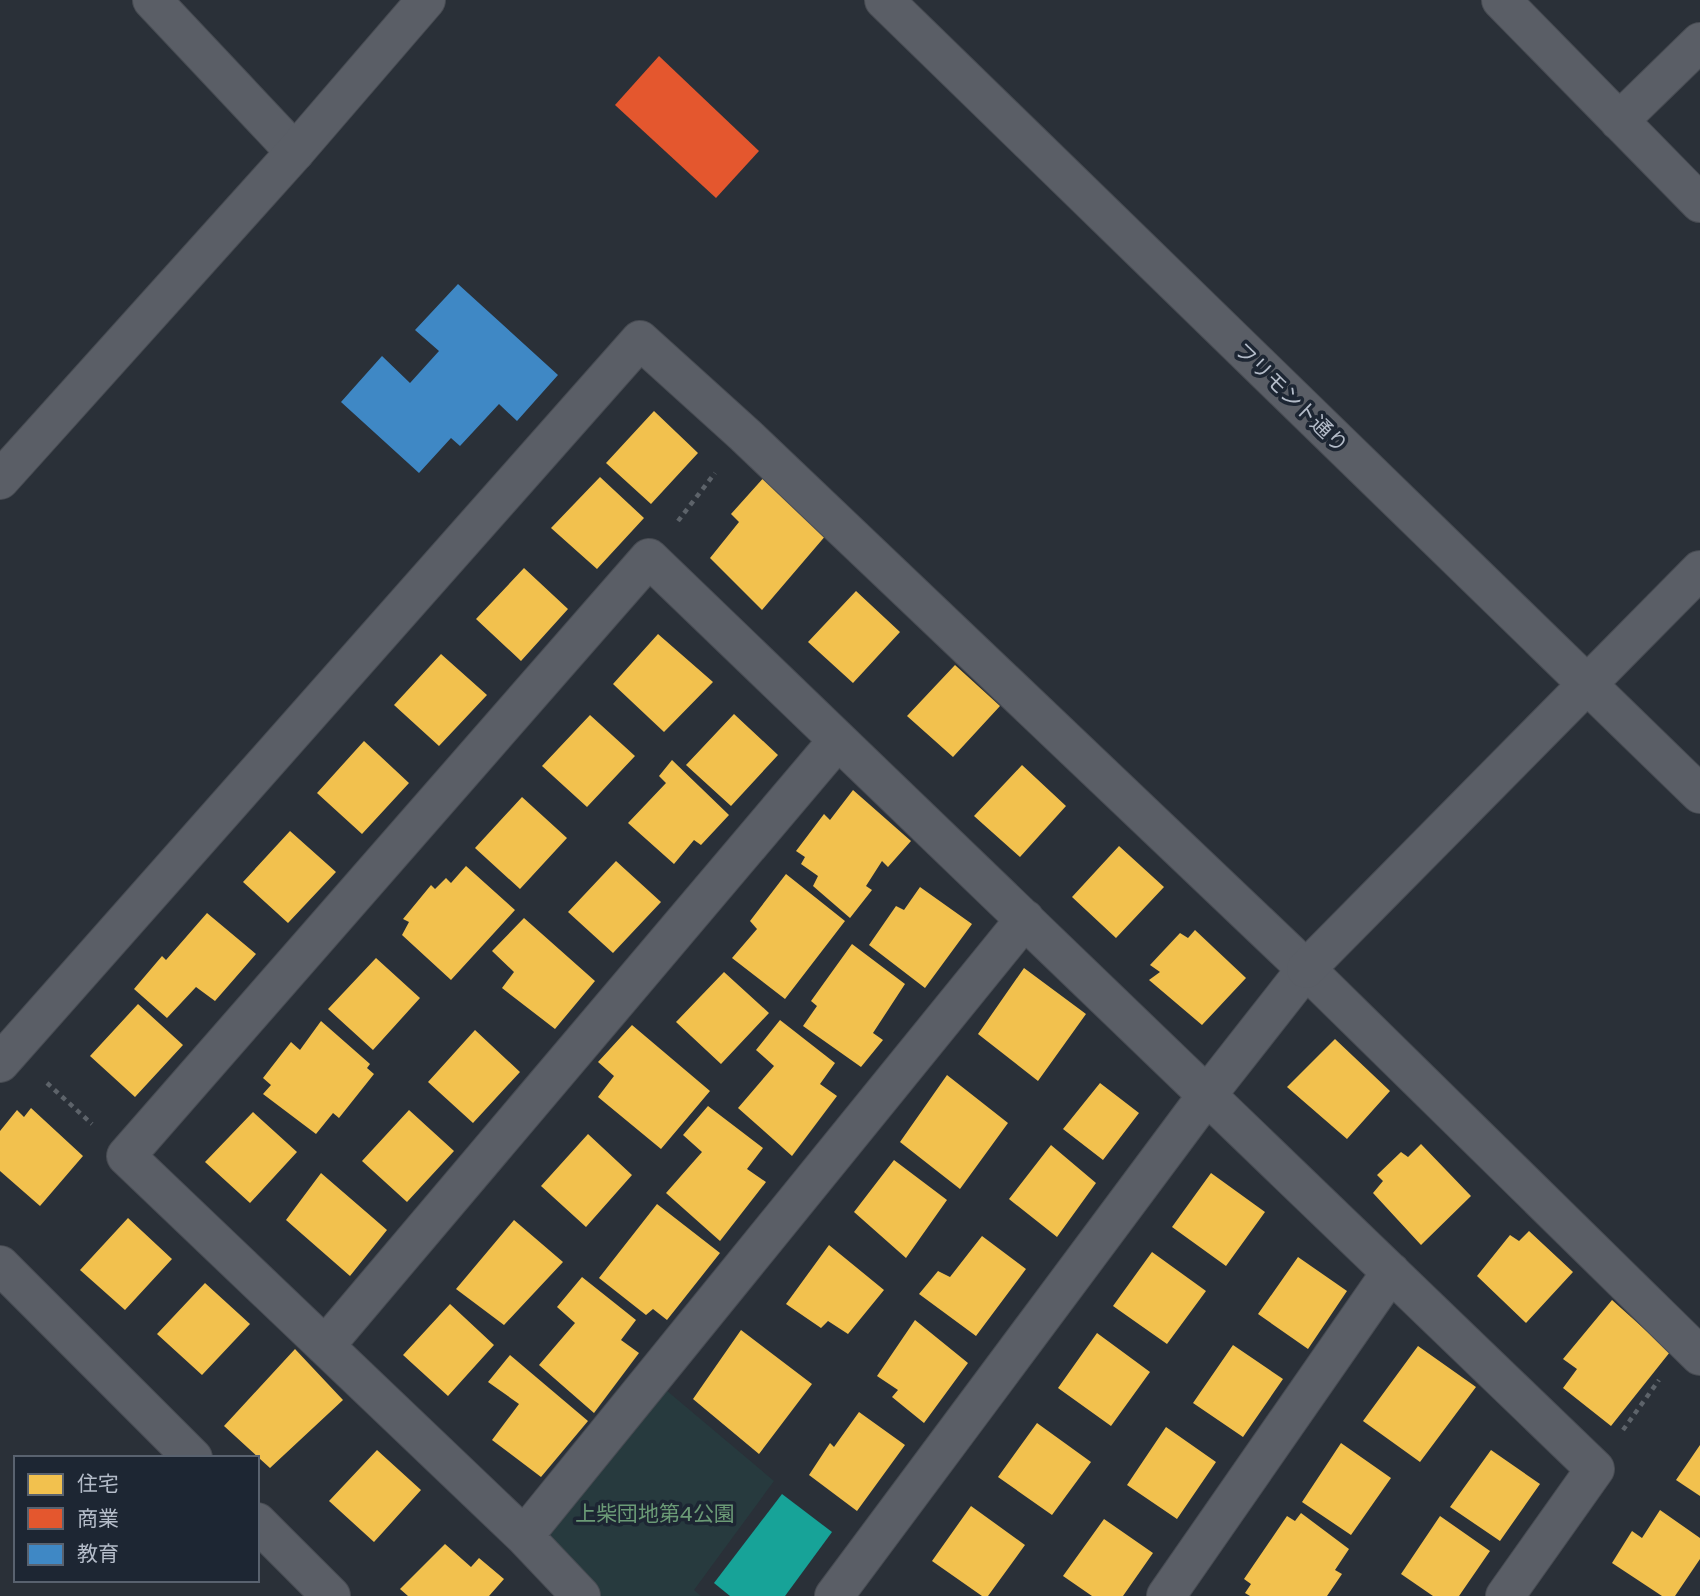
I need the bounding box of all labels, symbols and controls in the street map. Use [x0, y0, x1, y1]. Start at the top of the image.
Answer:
street label: フリモント通り [1230, 337, 1354, 457]
legend [14, 1456, 259, 1582]
text: 住宅 [77, 1470, 119, 1496]
park label: 上柴団地第4公園 [575, 1500, 735, 1526]
text: 商業 [77, 1505, 119, 1531]
text: 教育 [77, 1540, 119, 1566]

